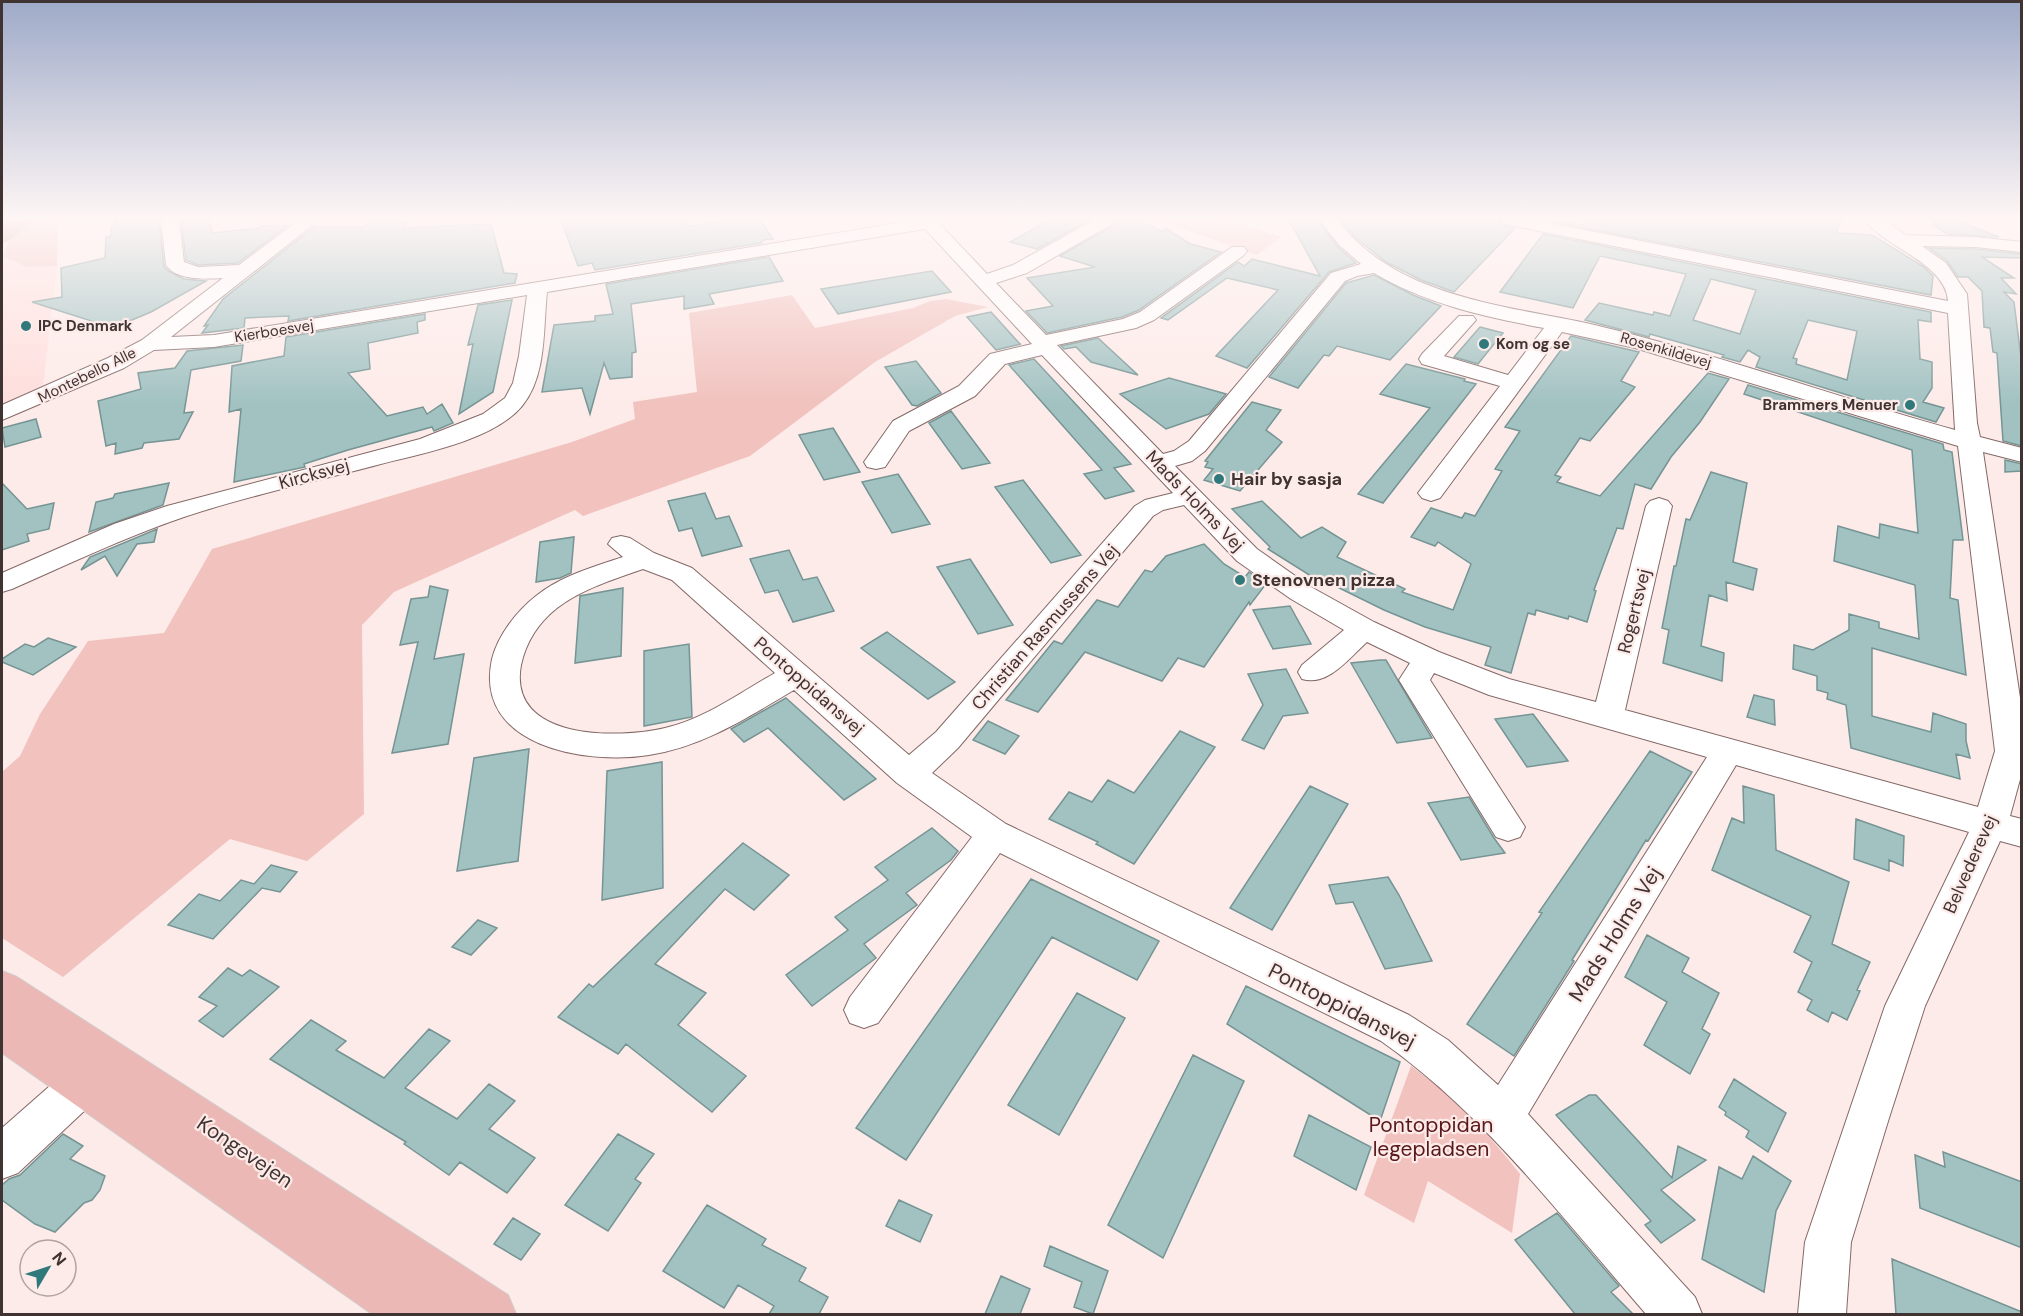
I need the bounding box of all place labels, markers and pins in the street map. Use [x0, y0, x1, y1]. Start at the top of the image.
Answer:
place label: IPC Denmark [38, 316, 133, 336]
marker: IPC Denmark [19, 319, 33, 333]
place label: Kom og se [1496, 334, 1570, 354]
marker: Kom og se [1477, 337, 1491, 351]
place label: Brammers Menuer [1763, 395, 1898, 415]
marker: Brammers Menuer [1903, 398, 1917, 412]
place label: Hair by sasja [1231, 467, 1342, 491]
marker: Hair by sasja [1212, 472, 1226, 486]
place label: Stenovnen pizza [1252, 568, 1395, 592]
marker: Stenovnen pizza [1233, 573, 1247, 587]

